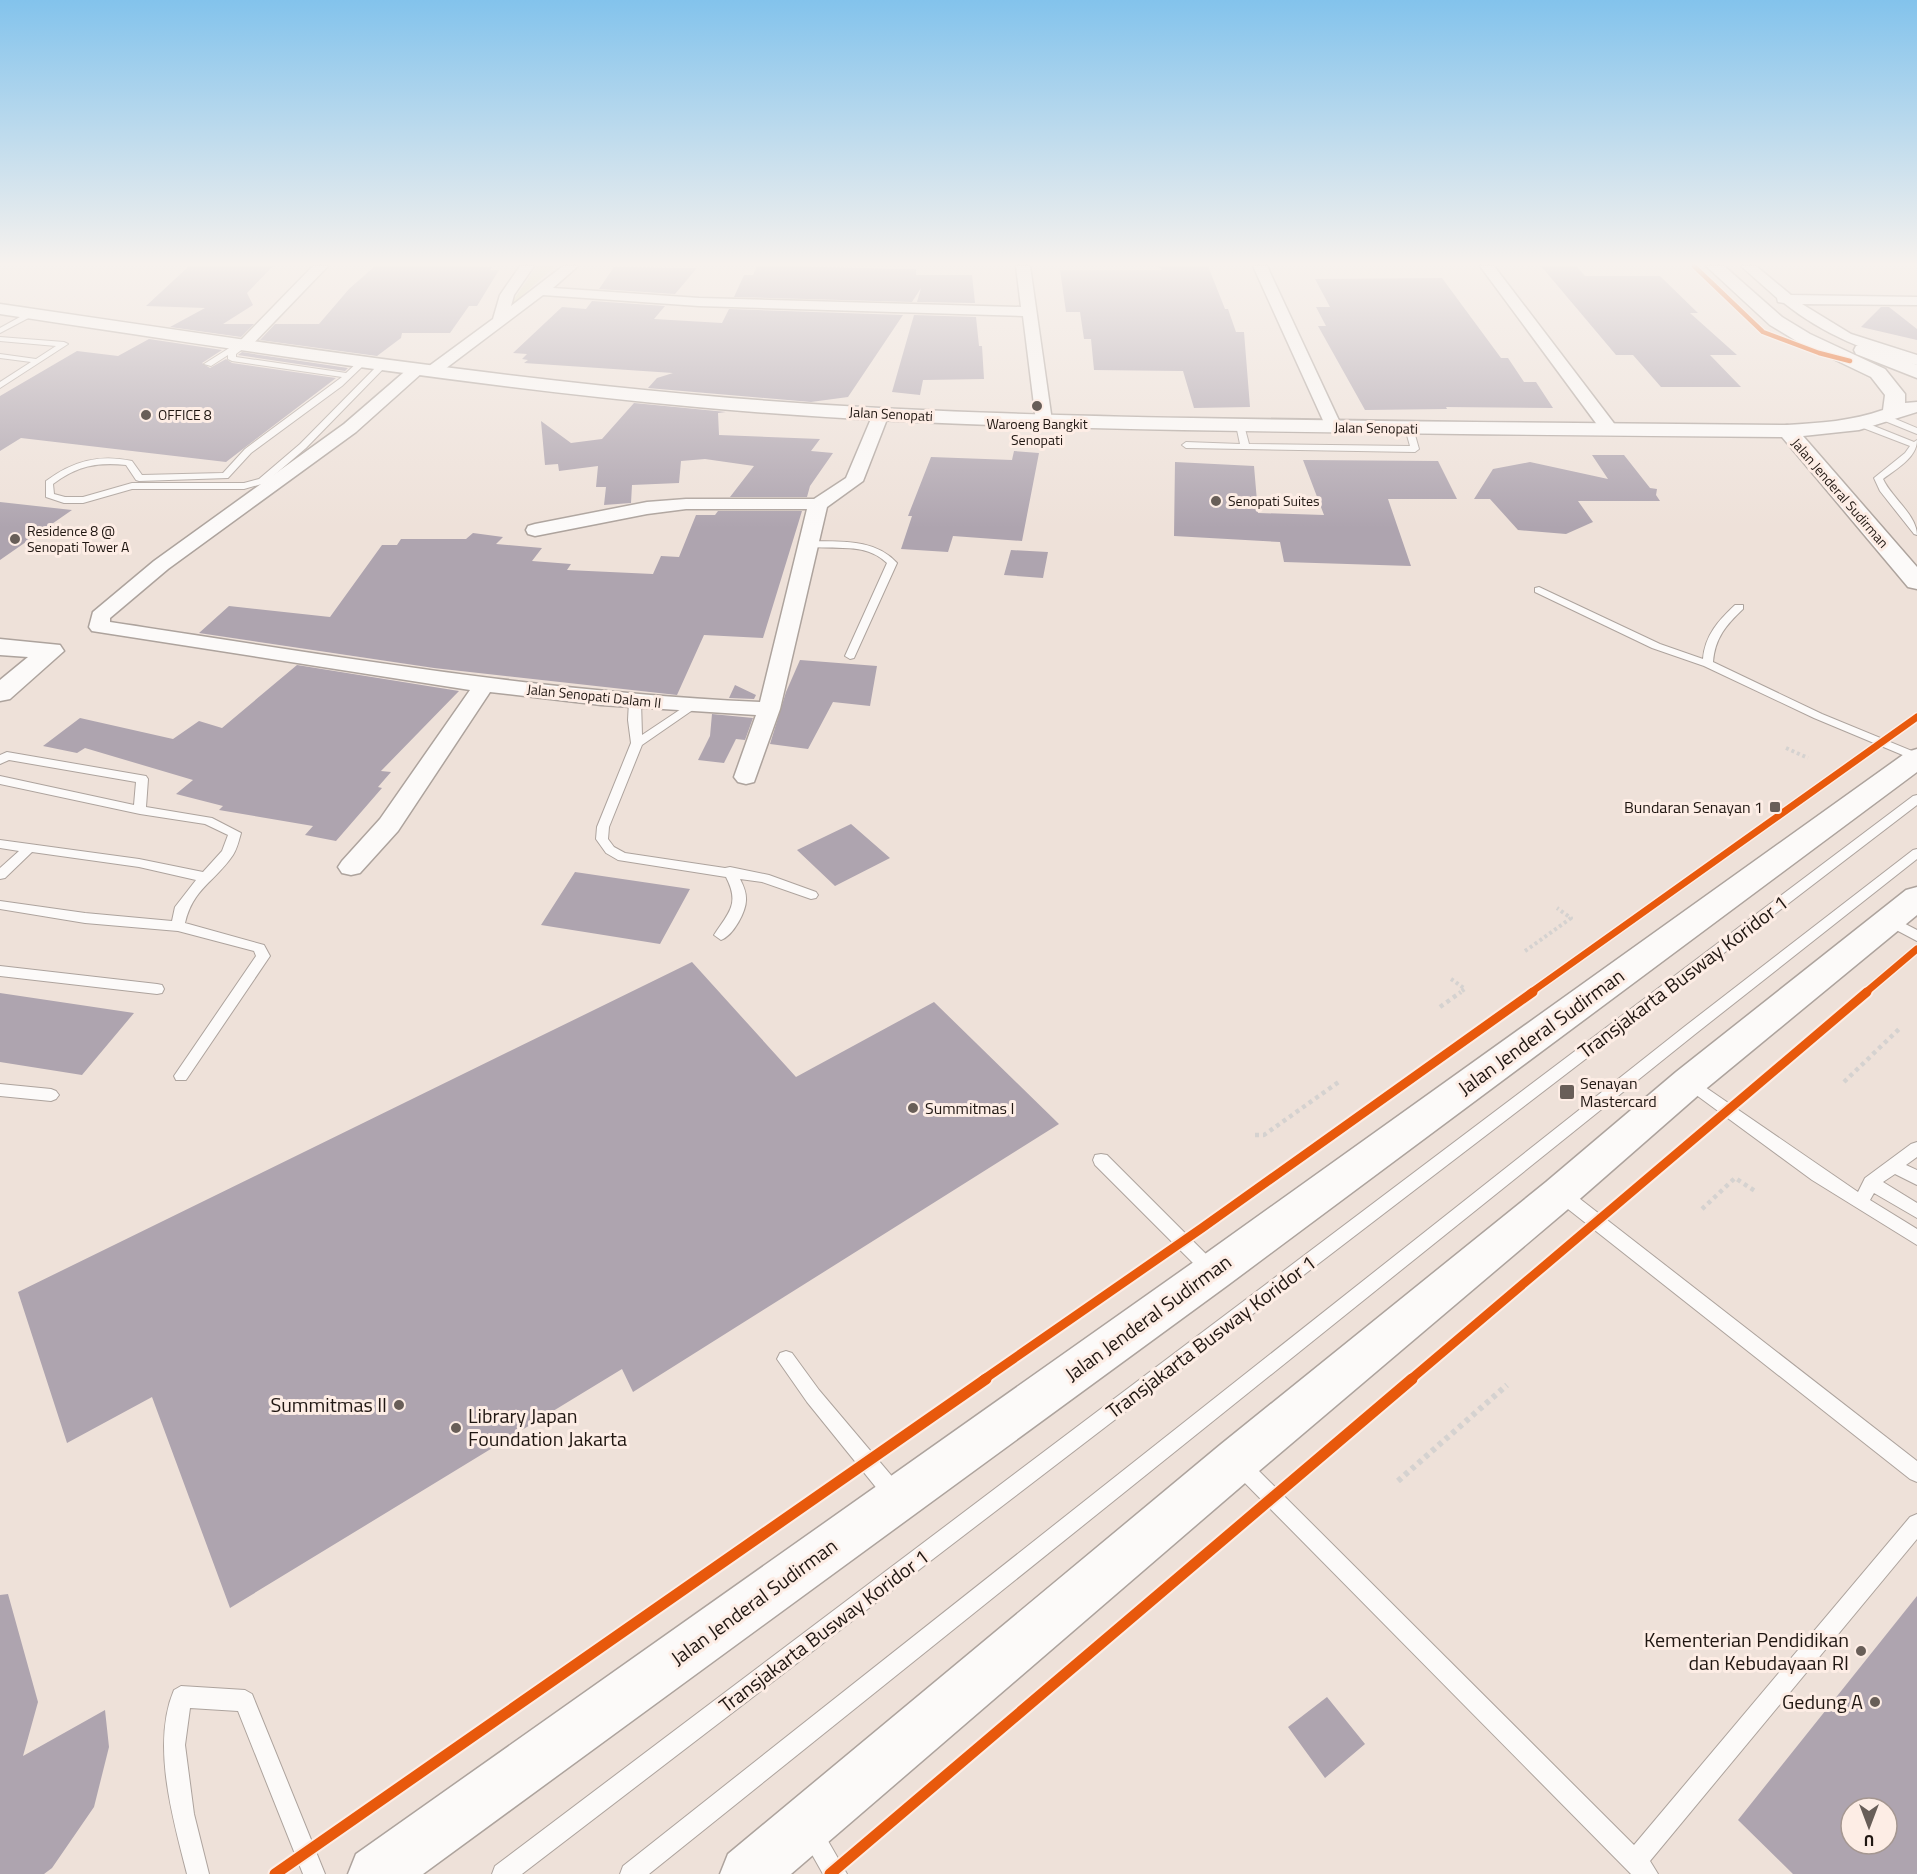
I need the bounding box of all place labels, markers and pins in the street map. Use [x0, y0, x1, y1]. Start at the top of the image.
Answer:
marker: Waroeng Bangkit Senopati [1030, 399, 1044, 413]
place label: OFFICE 8 [158, 404, 212, 425]
marker: OFFICE 8 [139, 408, 153, 422]
place label: Waroeng Bangkit Senopati [986, 413, 1088, 450]
place label: Senopati Suites [1228, 490, 1320, 511]
marker: Senopati Suites [1209, 494, 1223, 508]
place label: Residence 8 @ Senopati Tower A [27, 520, 130, 557]
marker: Residence 8 @ Senopati Tower A [8, 532, 22, 546]
place label: Bundaran Senayan 1 [1624, 795, 1763, 819]
marker: Bundaran Senayan 1 [1768, 800, 1782, 814]
place label: Senayan Mastercard [1580, 1071, 1657, 1113]
marker: Senayan Mastercard [1558, 1083, 1576, 1101]
place label: Summitmas I [925, 1096, 1014, 1120]
marker: Summitmas I [906, 1101, 920, 1115]
place label: Summitmas II [270, 1389, 387, 1420]
marker: Summitmas II [392, 1398, 406, 1412]
place label: Library Japan Foundation Jakarta [468, 1400, 627, 1454]
marker: Library Japan Foundation Jakarta [449, 1421, 463, 1435]
place label: Kementerian Pendidikan dan Kebudayaan RI [1644, 1624, 1849, 1678]
marker: Kementerian Pendidikan dan Kebudayaan RI [1854, 1644, 1868, 1658]
place label: Gedung A [1782, 1686, 1863, 1717]
marker: Gedung A [1868, 1695, 1882, 1709]

